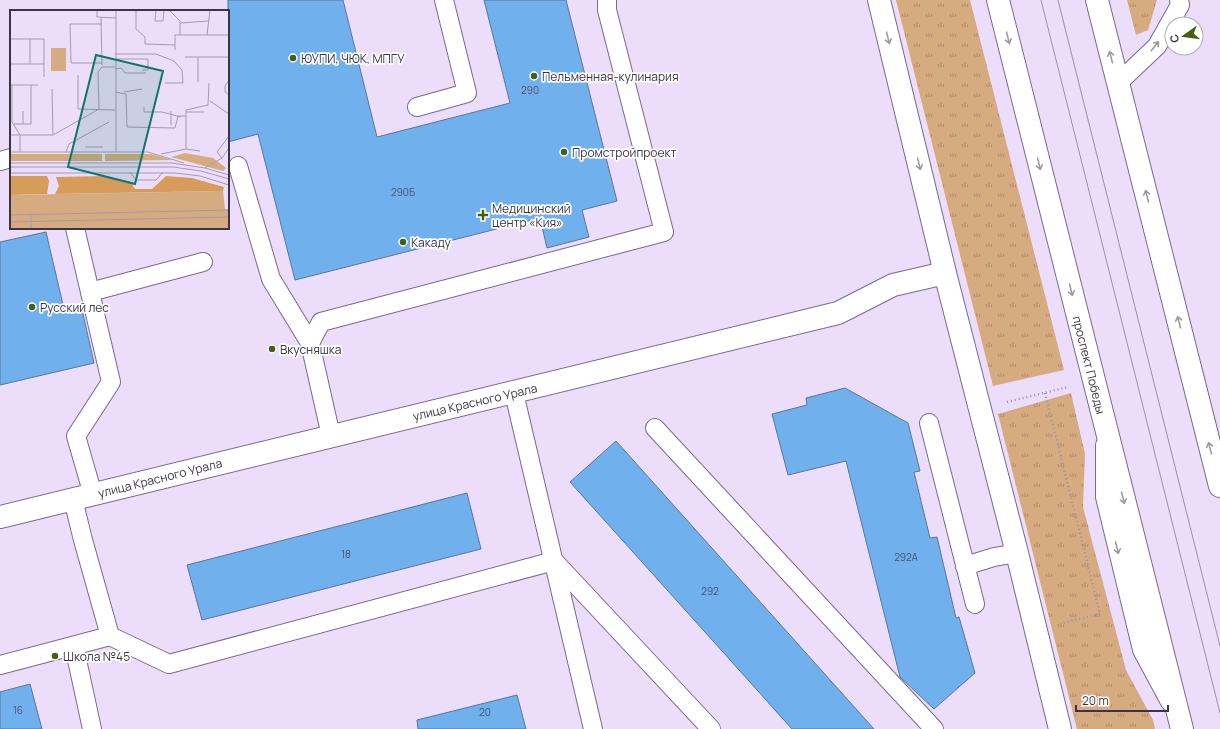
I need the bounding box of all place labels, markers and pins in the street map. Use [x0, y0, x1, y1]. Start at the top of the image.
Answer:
place label: ЮУПИ, ЧЮК, МПГУ [301, 50, 405, 67]
marker: ЮУПИ, ЧЮК, МПГУ [288, 53, 298, 63]
place label: Пельменная-кулинария [542, 68, 679, 85]
marker: Пельменная-кулинария [529, 71, 539, 81]
place label: Промстройпроект [572, 144, 676, 161]
marker: Промстройпроект [559, 147, 569, 157]
place label: Медицинский центр «Кия» [492, 200, 571, 231]
marker: Медицинский центр «Кия» [477, 209, 489, 221]
place label: Какаду [411, 234, 452, 251]
marker: Какаду [398, 237, 408, 247]
place label: Русский лес [40, 299, 109, 316]
marker: Русский лес [27, 302, 37, 312]
place label: Вкусняшка [280, 341, 341, 358]
marker: Вкусняшка [267, 344, 277, 354]
place label: Школа №45 [63, 648, 130, 665]
marker: Школа №45 [50, 651, 60, 661]

